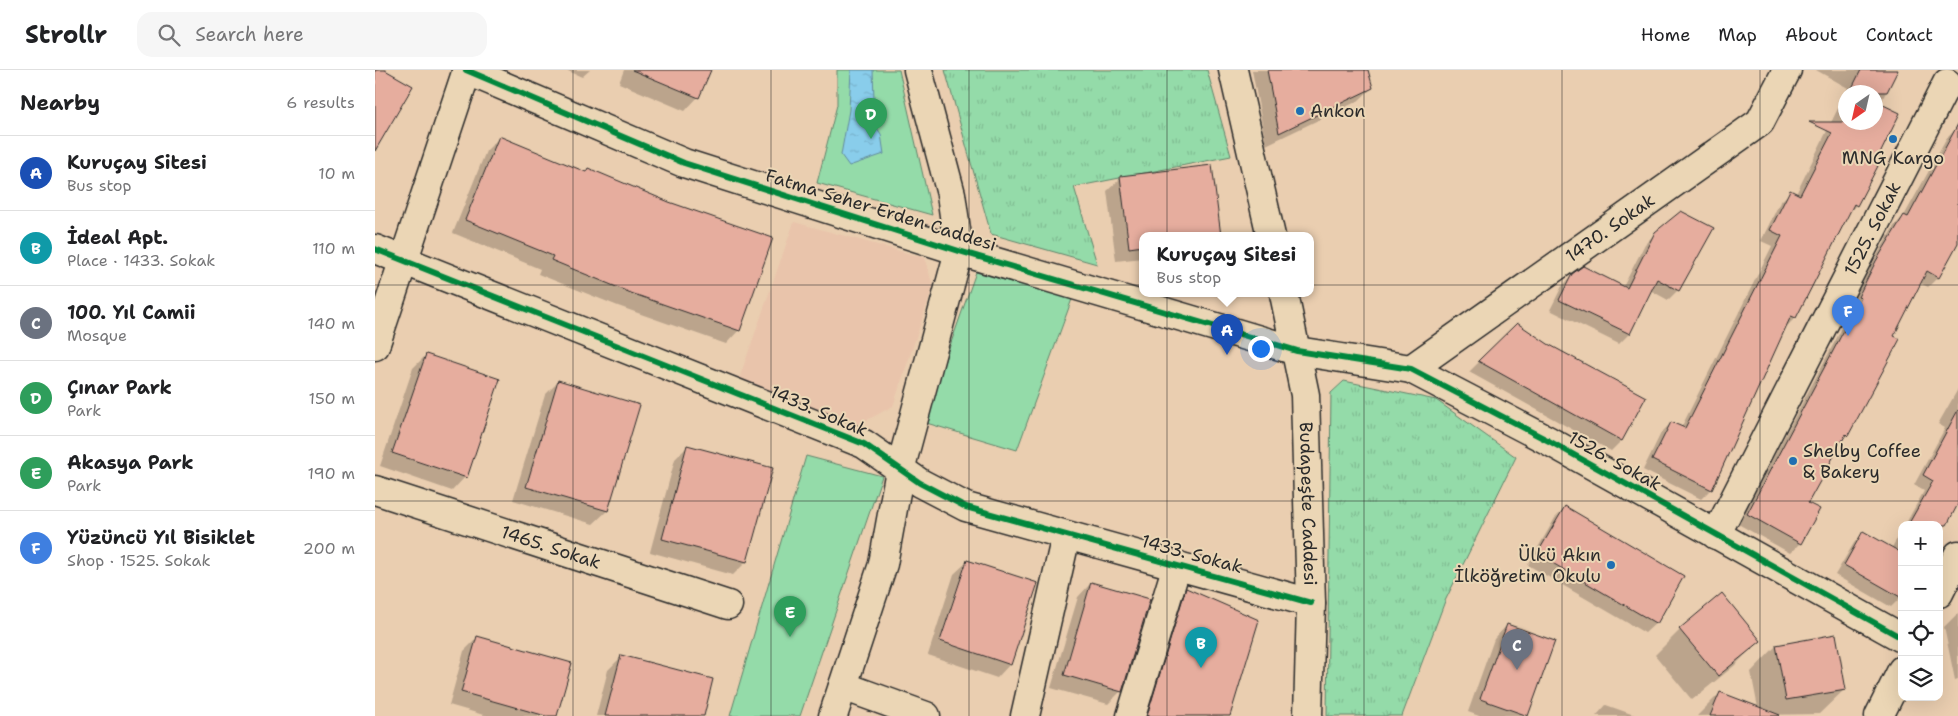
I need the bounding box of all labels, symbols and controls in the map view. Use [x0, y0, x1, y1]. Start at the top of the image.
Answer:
search box [137, 12, 487, 57]
text: Strollr [25, 19, 107, 51]
icon: search [155, 21, 183, 49]
text: Search here [195, 22, 304, 47]
text: Home [1641, 23, 1690, 47]
text: Map [1718, 23, 1757, 47]
text: About [1785, 23, 1838, 47]
text: Contact [1866, 23, 1933, 47]
north arrow [1838, 85, 1883, 130]
text: Nearby [20, 89, 100, 117]
text: 6 results [286, 92, 355, 113]
pin: D [855, 98, 887, 139]
place label: Ankon [1310, 99, 1365, 123]
marker: Ankon [1294, 105, 1306, 117]
marker: MNG Kargo [1887, 133, 1899, 145]
place label: MNG Kargo [1842, 146, 1944, 170]
text: Kuruçay Sitesi [67, 150, 207, 175]
text: A [30, 163, 42, 184]
text: 10 m [318, 163, 355, 184]
street label: Fatma Seher Erden Caddesi [763, 163, 999, 257]
text: Bus stop [67, 175, 132, 196]
street label: 1525. Sokak [1839, 178, 1907, 280]
street label: 1470. Sokak [1561, 188, 1660, 268]
text: İdeal Apt. [67, 225, 168, 250]
popup [1139, 232, 1314, 297]
text: B [31, 238, 41, 259]
text: 110 m [312, 238, 355, 259]
text: Kuruçay Sitesi [1157, 242, 1296, 267]
text: Place · 1433. Sokak [67, 250, 216, 271]
text: Bus stop [1157, 267, 1221, 288]
pin: F [1832, 295, 1864, 336]
text: 100. Yıl Camii [67, 300, 196, 325]
text: C [31, 313, 41, 334]
text: 140 m [308, 313, 355, 334]
pin: A [1211, 314, 1243, 355]
text: Mosque [67, 325, 127, 346]
your location [1248, 336, 1274, 362]
text: Çınar Park [67, 375, 172, 400]
street label: 1433. Sokak [766, 380, 872, 442]
text: D [30, 388, 42, 409]
text: 150 m [308, 388, 355, 409]
text: Park [67, 400, 101, 421]
street label: Budapeşte Caddesi [1294, 422, 1322, 586]
street label: 1526. Sokak [1564, 425, 1666, 497]
place label: Shelby Coffee & Bakery [1803, 439, 1921, 484]
text: Akasya Park [67, 450, 194, 475]
marker: Shelby Coffee & Bakery [1787, 455, 1799, 467]
text: E [31, 463, 41, 484]
text: 190 m [308, 463, 355, 484]
text: Park [67, 475, 101, 496]
street label: 1465. Sokak [498, 520, 604, 575]
map controls [1898, 521, 1943, 701]
button: + [1898, 521, 1943, 566]
text: Yüzüncü Yıl Bisiklet [67, 525, 255, 550]
street label: 1433. Sokak [1139, 529, 1245, 579]
text: F [31, 538, 41, 559]
text: 200 m [303, 538, 355, 559]
place label: Ülkü Akın İlköğretim Okulu [1454, 543, 1601, 588]
text: Shop · 1525. Sokak [67, 550, 211, 571]
marker: Ülkü Akın İlköğretim Okulu [1605, 559, 1617, 571]
button: − [1898, 566, 1943, 611]
pin: E [774, 596, 806, 637]
button: locate [1898, 611, 1943, 656]
pin: B [1185, 627, 1217, 668]
pin: C [1501, 629, 1533, 670]
button: layers [1898, 656, 1943, 701]

